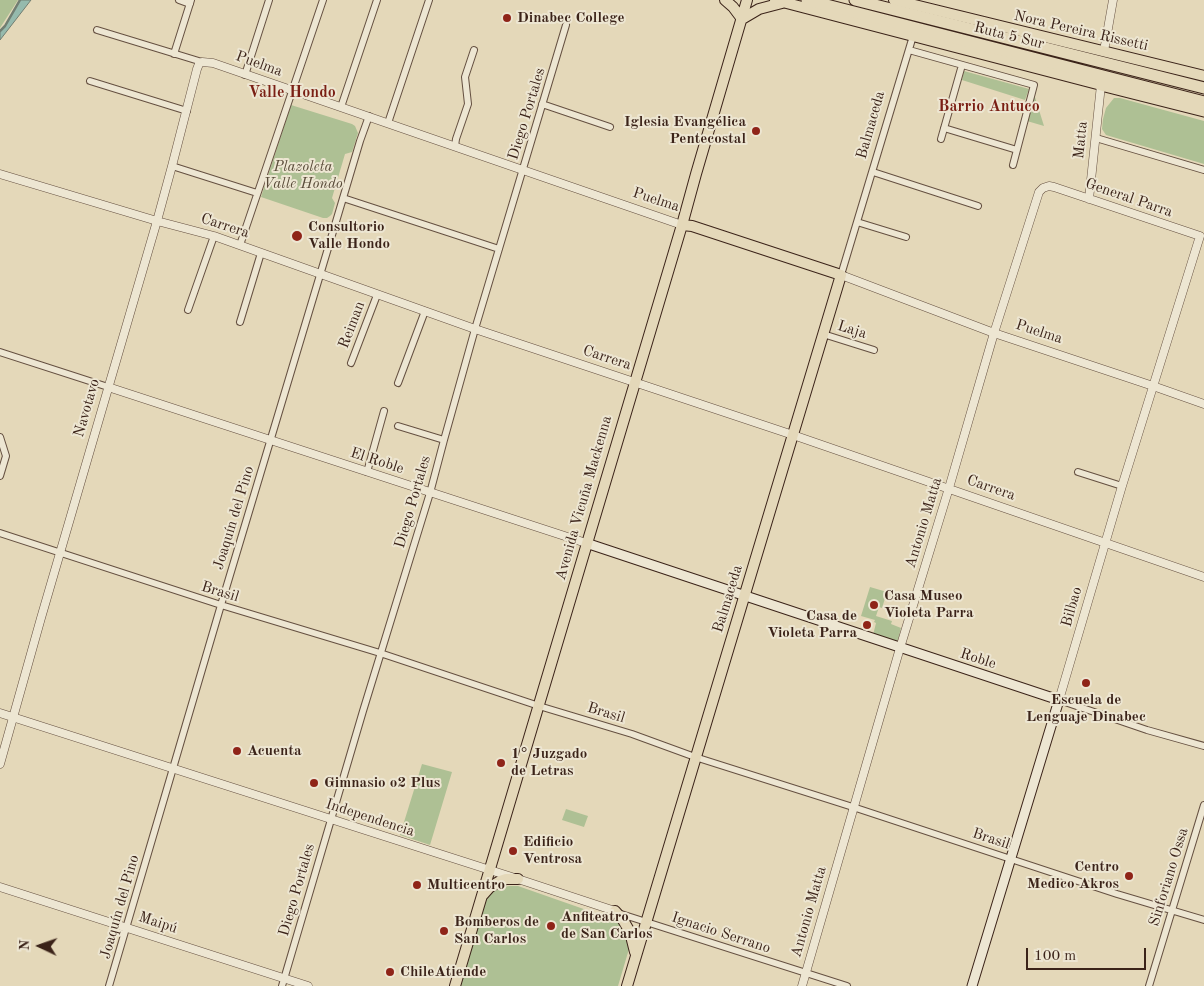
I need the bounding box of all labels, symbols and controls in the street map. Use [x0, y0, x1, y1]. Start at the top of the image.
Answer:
street label: Nora Pereira Rissetti [1012, 7, 1150, 55]
place label: Dinabec College [517, 9, 625, 27]
marker: Dinabec College [501, 12, 513, 24]
street label: Ruta 5 Sur [972, 19, 1046, 53]
street label: Puelma [233, 47, 285, 81]
street label: Diego Portales [504, 66, 550, 162]
district label: Valle Hondo [248, 83, 336, 103]
street label: Balmaceda [853, 89, 889, 161]
district label: Barrio Antuco [938, 97, 1040, 117]
place label: Iglesia Evangélica Pentecostal [624, 113, 746, 148]
street label: Matta [1070, 120, 1092, 160]
marker: Iglesia Evangélica Pentecostal [750, 125, 762, 137]
park label: Plazoleta Valle Hondo [263, 158, 343, 193]
street label: General Parra [1083, 175, 1175, 221]
street label: Puelma [630, 184, 682, 216]
street label: Carrera [198, 210, 252, 242]
place label: Consultorio Valle Hondo [308, 218, 390, 253]
marker: Consultorio Valle Hondo [290, 229, 304, 243]
street label: Reiman [335, 299, 369, 351]
street label: Puelma [1013, 316, 1065, 348]
street label: Laja [835, 317, 869, 343]
street label: Carrera [580, 342, 634, 374]
street label: Navotavo [70, 377, 104, 439]
street label: Avenida Vicuña Mackenna [552, 414, 616, 582]
street label: El Roble [348, 444, 406, 478]
street label: Diego Portales [391, 454, 435, 550]
street label: Joaquín del Pino [210, 464, 258, 572]
street label: Carrera [964, 471, 1018, 505]
street label: Antonio Matta [902, 475, 946, 571]
street label: Balmaceda [709, 563, 747, 635]
street label: Brasil [199, 578, 241, 606]
street label: Bilbao [1058, 585, 1086, 629]
place label: Casa Museo Violeta Parra [884, 587, 974, 622]
marker: Casa Museo Violeta Parra [868, 599, 880, 611]
place label: Casa de Violeta Parra [767, 607, 857, 642]
marker: Casa de Violeta Parra [861, 619, 873, 631]
street label: Roble [958, 645, 998, 673]
marker: Escuela de Lenguaje Dinabec [1080, 677, 1092, 689]
place label: Escuela de Lenguaje Dinabec [1026, 691, 1146, 726]
street label: Brasil [585, 699, 627, 727]
place label: Acuenta [247, 742, 302, 760]
marker: Acuenta [231, 745, 243, 757]
place label: 1° Juzgado de Letras [511, 745, 587, 780]
marker: 1° Juzgado de Letras [495, 757, 507, 769]
place label: Gimnasio o2 Plus [324, 774, 440, 792]
marker: Gimnasio o2 Plus [308, 777, 320, 789]
street label: Independencia [323, 795, 417, 841]
street label: Brasil [970, 824, 1012, 854]
street label: Sinforiano Ossa [1145, 826, 1193, 928]
place label: Edificio Ventrosa [523, 833, 582, 868]
street label: Diego Portales [275, 842, 319, 938]
marker: Edificio Ventrosa [507, 845, 519, 857]
street label: Joaquín del Pino [97, 853, 143, 961]
place label: Centro Medico Akros [1027, 858, 1119, 893]
street label: Antonio Matta [787, 864, 831, 960]
marker: Centro Medico Akros [1123, 870, 1135, 882]
place label: Multicentro [427, 876, 505, 894]
marker: Multicentro [411, 879, 423, 891]
street label: Maipú [136, 908, 180, 938]
place label: Anfiteatro de San Carlos [561, 908, 652, 943]
street label: Ignacio Serrano [669, 908, 773, 958]
place label: Bomberos de San Carlos [454, 913, 539, 948]
marker: Anfiteatro de San Carlos [545, 920, 557, 932]
north arrow [15, 921, 65, 971]
marker: Bomberos de San Carlos [438, 925, 450, 937]
scale bar [1029, 938, 1149, 970]
text: N [18, 940, 32, 951]
text: 100 m [1034, 949, 1076, 964]
place label: ChileAtiende [400, 963, 486, 981]
marker: ChileAtiende [384, 966, 396, 978]

